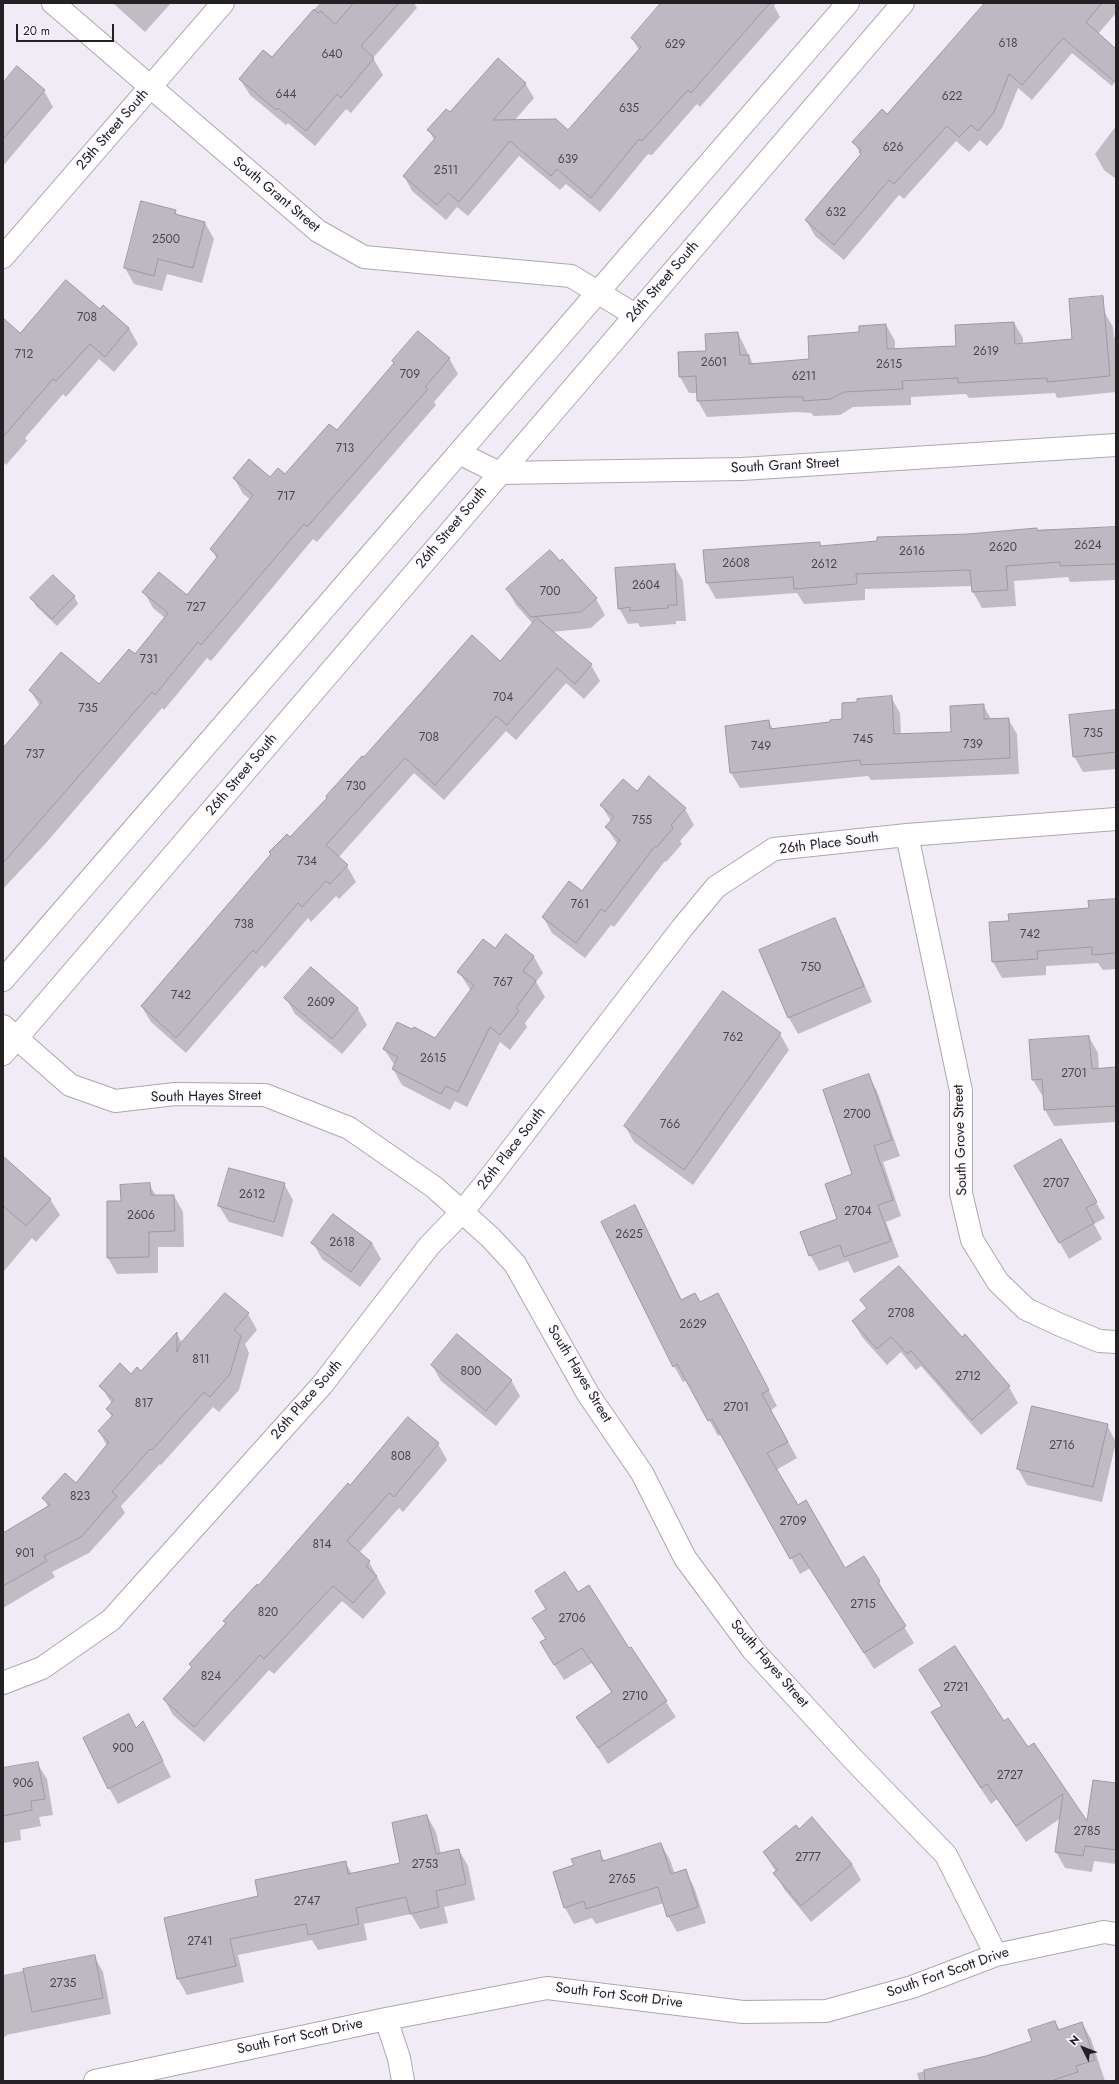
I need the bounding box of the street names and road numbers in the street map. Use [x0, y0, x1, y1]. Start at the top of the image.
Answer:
street label: 25th Street South [73, 86, 153, 174]
street label: South Grant Street [229, 154, 323, 236]
street label: 26th Street South [623, 238, 703, 326]
street label: South Grant Street [730, 455, 840, 477]
street label: 26th Street South [413, 484, 491, 572]
street label: 26th Street South [203, 731, 281, 819]
street label: 26th Place South [778, 830, 880, 858]
street label: South Grove Street [951, 1084, 971, 1196]
street label: South Hayes Street [151, 1088, 261, 1106]
street label: 26th Place South [475, 1104, 549, 1194]
street label: South Hayes Street [543, 1322, 615, 1426]
street label: 26th Place South [268, 1357, 346, 1443]
street label: South Hayes Street [726, 1617, 812, 1711]
street label: South Fort Scott Drive [885, 1944, 1011, 2002]
street label: South Fort Scott Drive [554, 1980, 684, 2012]
street label: South Fort Scott Drive [236, 2015, 364, 2059]

